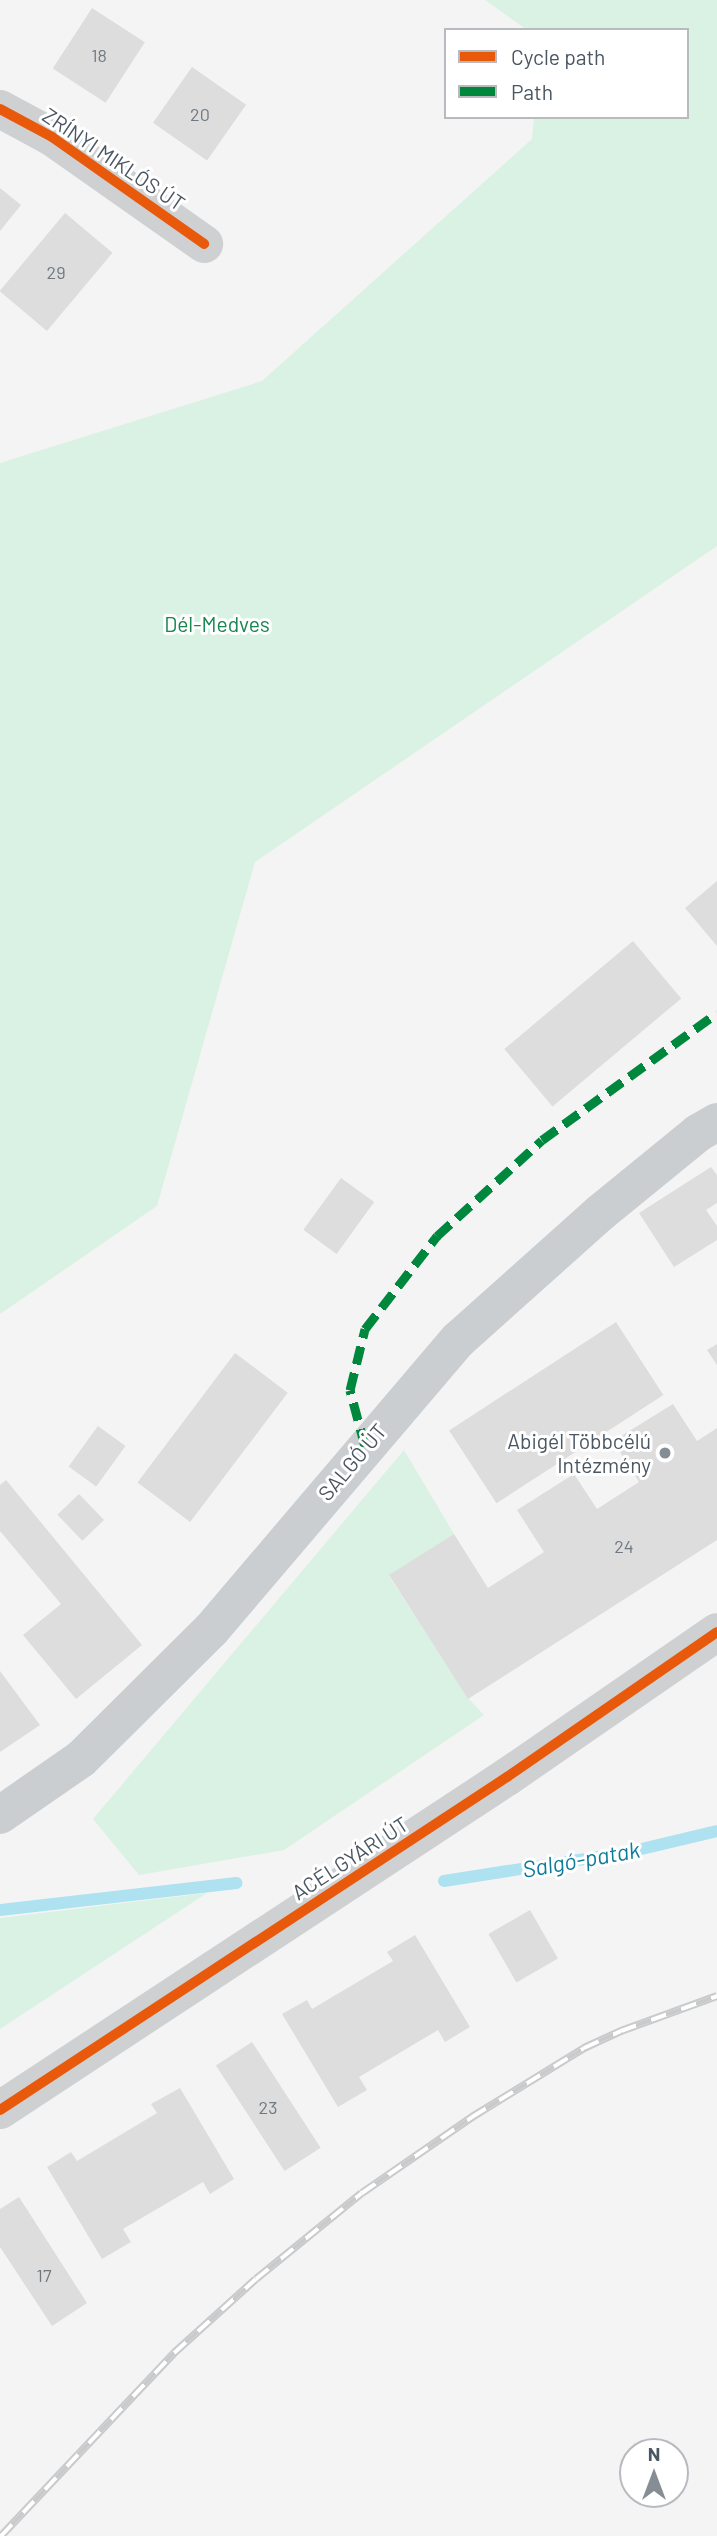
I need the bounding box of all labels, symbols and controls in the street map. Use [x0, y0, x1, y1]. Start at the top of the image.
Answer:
legend [444, 28, 689, 119]
house number: 18 [91, 44, 107, 66]
text: Cycle path [511, 44, 605, 69]
text: Path [511, 79, 553, 104]
street label: ZRÍNYI MIKLÓS ÚT [38, 102, 190, 216]
house number: 20 [190, 103, 210, 125]
house number: 29 [46, 261, 66, 283]
park label: Dél-Medves [164, 611, 270, 637]
street label: SALGÓ ÚT [313, 1418, 391, 1506]
place label: Abigél Többcélú Intézmény [507, 1428, 651, 1478]
marker: Abigél Többcélú Intézmény [657, 1445, 673, 1461]
house number: 24 [614, 1535, 634, 1557]
street label: ACÉLGYÁRI ÚT [287, 1811, 413, 1905]
water label: Salgó-patak [520, 1835, 642, 1883]
house number: 23 [259, 2096, 277, 2118]
house number: 17 [37, 2264, 51, 2286]
north arrow [619, 2438, 689, 2508]
text: N [648, 2442, 660, 2465]

